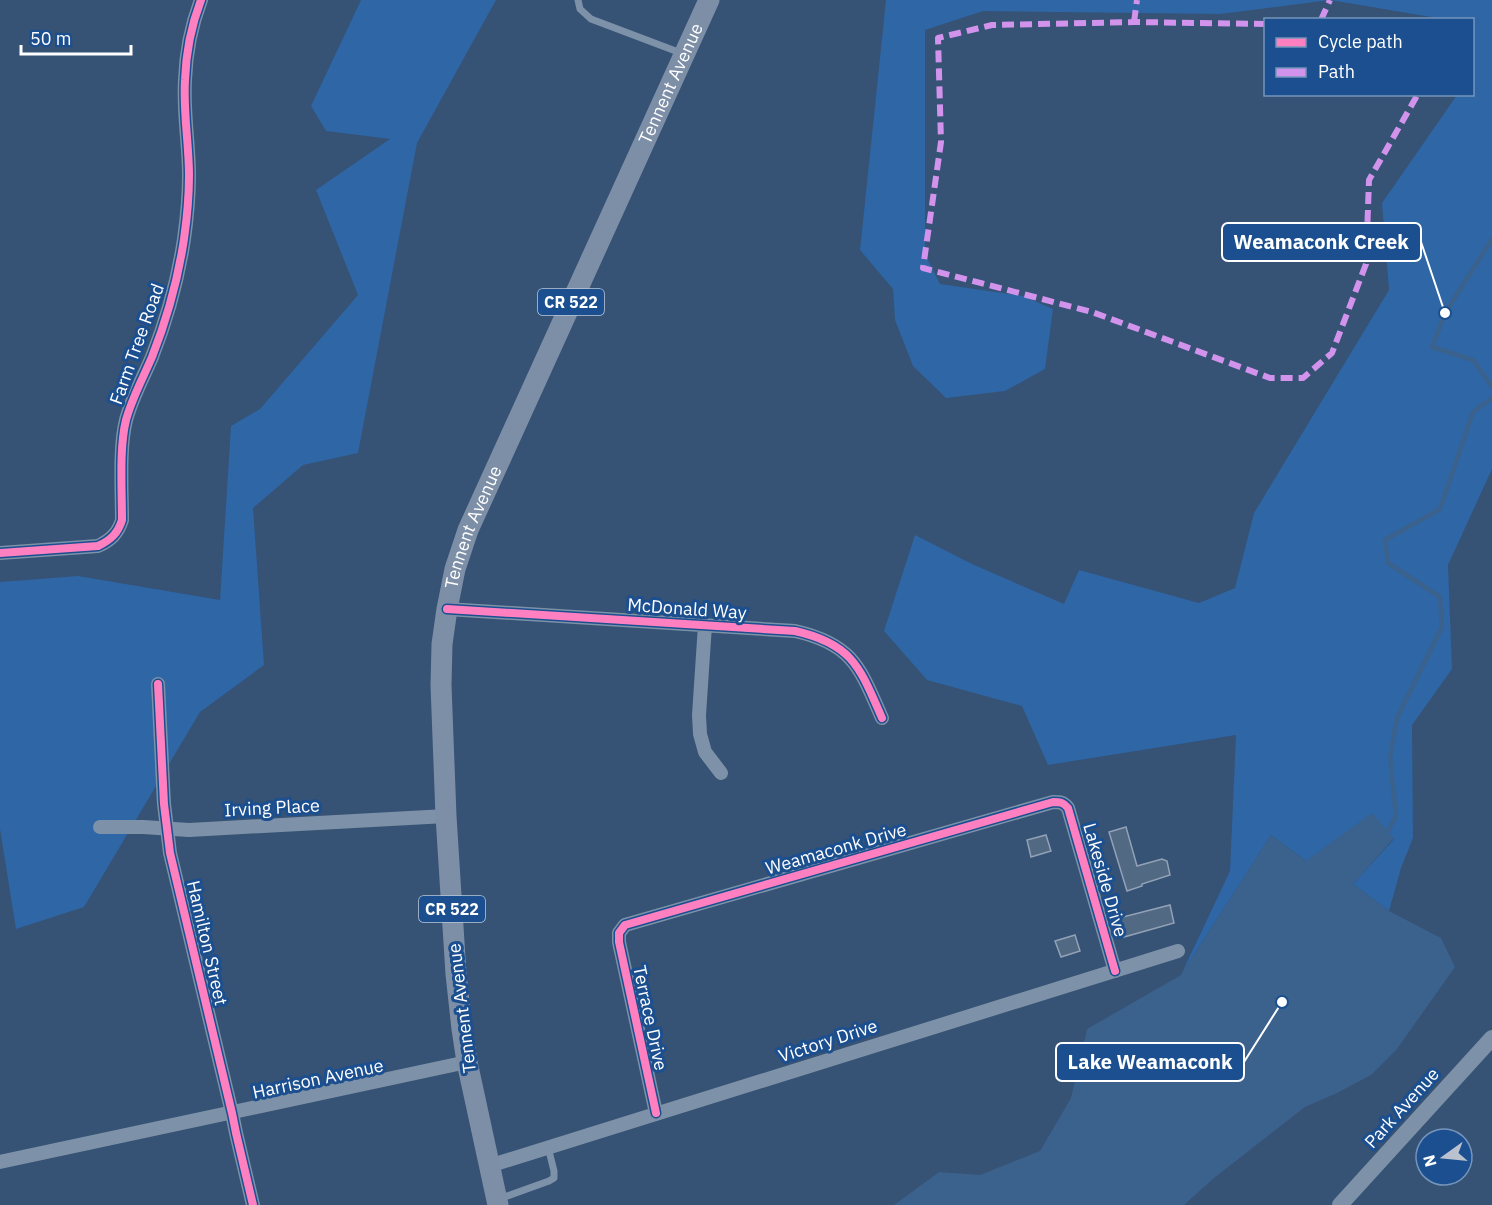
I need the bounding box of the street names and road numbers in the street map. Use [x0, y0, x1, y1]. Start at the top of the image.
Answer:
street label: Tennent Avenue [633, 19, 708, 148]
street label: Farm Tree Road [104, 280, 169, 407]
road number: CR 522 [538, 289, 604, 315]
street label: Tennent Avenue [439, 462, 507, 591]
street label: McDonald Way [627, 593, 748, 624]
street label: Irving Place [224, 794, 320, 821]
street label: Weamaconk Drive [763, 817, 909, 880]
street label: Lakeside Drive [1078, 820, 1133, 940]
street label: Hamilton Street [182, 878, 233, 1008]
road number: CR 522 [419, 896, 485, 922]
street label: Tennent Avenue [442, 942, 481, 1074]
street label: Terrace Drive [628, 963, 673, 1073]
street label: Victory Drive [775, 1014, 880, 1067]
street label: Harrison Avenue [250, 1053, 386, 1104]
street label: Park Avenue [1359, 1062, 1444, 1153]

